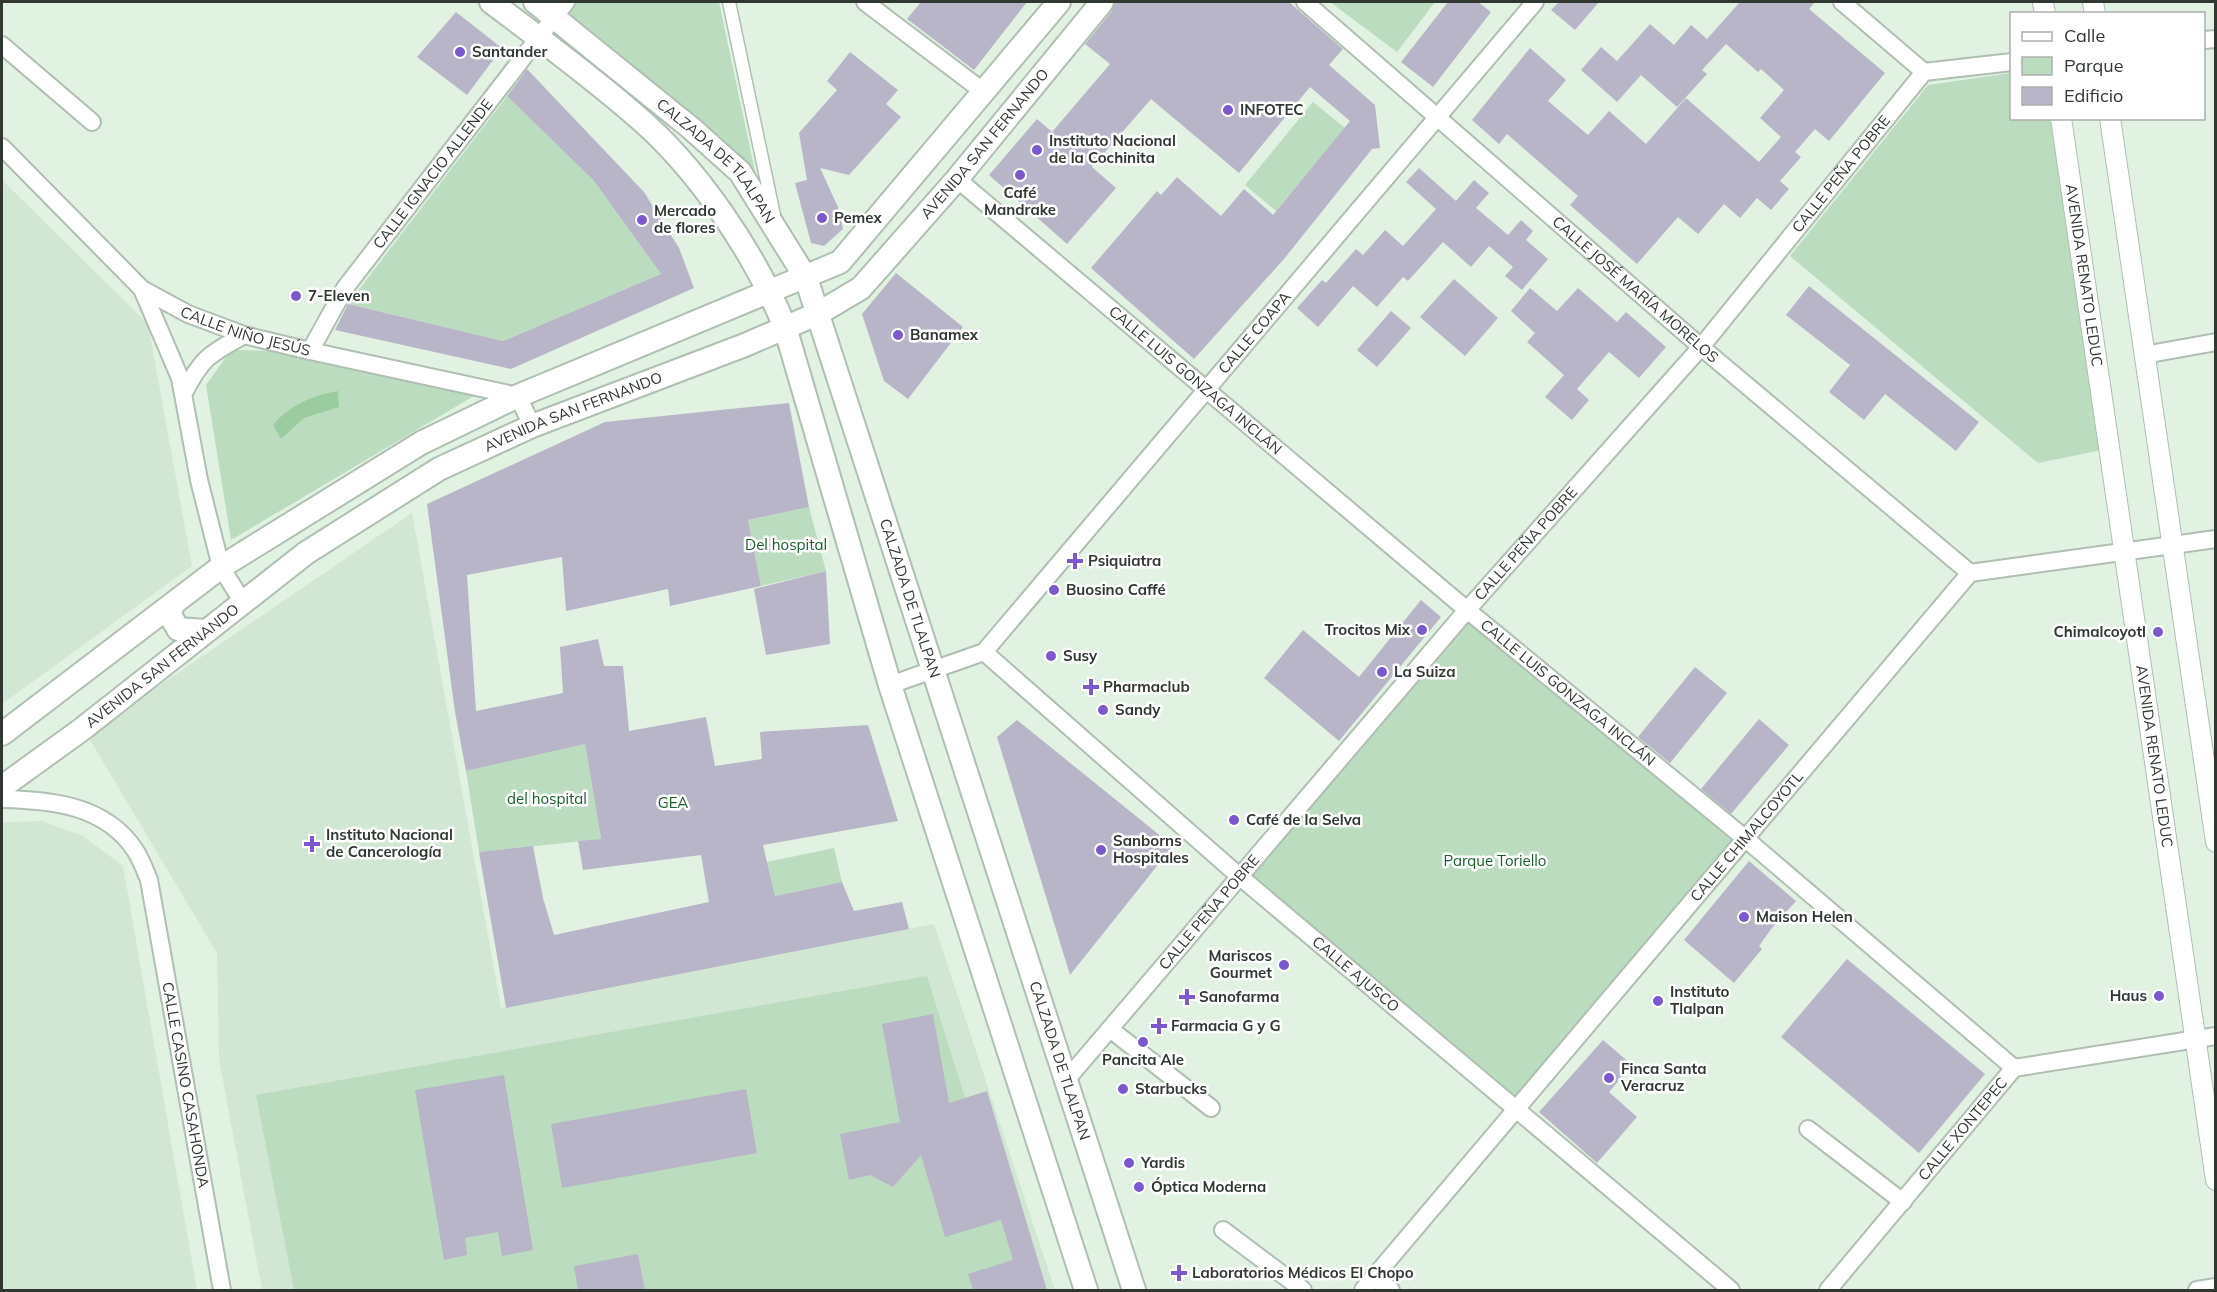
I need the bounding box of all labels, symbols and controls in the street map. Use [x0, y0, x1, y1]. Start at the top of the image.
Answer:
legend [2010, 12, 2205, 120]
text: Calle [2064, 24, 2105, 47]
place label: Santander [472, 42, 548, 61]
marker: Santander [453, 45, 467, 59]
text: Parque [2064, 54, 2123, 77]
street label: AVENIDA SAN FERNANDO [916, 64, 1053, 223]
text: Edificio [2064, 84, 2123, 107]
street label: CALZADA DE TLALPAN [653, 94, 780, 227]
street label: CALLE IGNACIO ALLENDE [369, 95, 497, 253]
place label: INFOTEC [1240, 100, 1304, 119]
marker: INFOTEC [1221, 103, 1235, 117]
street label: CALLE PEÑA POBRE [1788, 111, 1894, 236]
place label: Instituto Nacional de la Cochinita [1049, 131, 1176, 167]
marker: Instituto Nacional de la Cochinita [1030, 143, 1044, 157]
marker: Café Mandrake [1013, 168, 1027, 182]
place label: Café Mandrake [984, 183, 1056, 219]
street label: AVENIDA RENATO LEDUC [2062, 183, 2107, 368]
place label: Mercado de flores [654, 201, 716, 237]
place label: Pemex [834, 208, 882, 227]
marker: Pemex [815, 211, 829, 225]
street label: CALLE JOSÉ MARÍA MORELOS [1549, 212, 1723, 367]
marker: Mercado de flores [635, 213, 649, 227]
place label: 7-Eleven [308, 286, 370, 305]
street label: CALLE COAPA [1214, 287, 1294, 378]
marker: 7-Eleven [289, 289, 303, 303]
street label: CALLE LUIS GONZAGA INCLÁN [1105, 301, 1286, 459]
street label: CALLE NIÑO JESÚS [177, 302, 313, 360]
place label: Banamex [910, 325, 979, 344]
marker: Banamex [891, 328, 905, 342]
street label: AVENIDA SAN FERNANDO [481, 367, 665, 456]
street label: CALLE PEÑA POBRE [1470, 483, 1581, 604]
street label: CALZADA DE TLALPAN [876, 516, 945, 680]
park label: Del hospital [745, 535, 827, 554]
place label: Psiquiatra [1088, 551, 1161, 570]
marker: Psiquiatra [1066, 552, 1084, 570]
place label: Buosino Caffé [1066, 580, 1166, 599]
marker: Buosino Caffé [1047, 583, 1061, 597]
street label: AVENIDA SAN FERNANDO [82, 599, 243, 732]
street label: CALLE LUIS GONZAGA INCLÁN [1477, 615, 1659, 770]
place label: Trocitos Mix [1324, 620, 1411, 639]
place label: Chimalcoyotl [2054, 622, 2146, 641]
marker: Trocitos Mix [1415, 623, 1429, 637]
marker: Chimalcoyotl [2151, 625, 2165, 639]
place label: Susy [1063, 646, 1098, 665]
marker: Susy [1044, 649, 1058, 663]
place label: La Suiza [1394, 662, 1455, 681]
street label: AVENIDA RENATO LEDUC [2132, 664, 2177, 849]
marker: La Suiza [1375, 665, 1389, 679]
place label: Pharmaclub [1103, 677, 1190, 696]
marker: Pharmaclub [1084, 680, 1098, 694]
place label: Sandy [1115, 700, 1161, 719]
marker: Sandy [1096, 703, 1110, 717]
street label: CALLE CHIMALCOYOTL [1686, 767, 1807, 905]
park label: del hospital [507, 789, 587, 808]
park label: GEA [658, 793, 688, 812]
place label: Café de la Selva [1246, 810, 1361, 829]
marker: Café de la Selva [1227, 813, 1241, 827]
place label: Instituto Nacional de Cancerología [326, 825, 453, 861]
place label: Sanborns Hospitales [1113, 831, 1189, 867]
marker: Instituto Nacional de Cancerología [303, 835, 321, 853]
marker: Sanborns Hospitales [1094, 843, 1108, 857]
street label: CALLE PEÑA POBRE [1154, 850, 1263, 974]
park label: Parque Toriello [1444, 851, 1546, 870]
place label: Maison Helen [1756, 907, 1853, 926]
marker: Maison Helen [1737, 910, 1751, 924]
street label: CALLE AJUSCO [1309, 932, 1404, 1016]
place label: Mariscos Gourmet [1209, 946, 1272, 982]
marker: Mariscos Gourmet [1277, 958, 1291, 972]
street label: CALZADA DE TLALPAN [1026, 979, 1095, 1142]
street label: CALLE CASINO CASAHONDA [158, 980, 214, 1189]
place label: Instituto Tlalpan [1670, 982, 1730, 1018]
place label: Haus [2110, 986, 2147, 1005]
place label: Sanofarma [1199, 987, 1279, 1006]
marker: Haus [2152, 989, 2166, 1003]
marker: Sanofarma [1180, 990, 1194, 1004]
marker: Instituto Tlalpan [1651, 994, 1665, 1008]
place label: Farmacia G y G [1171, 1016, 1281, 1035]
marker: Farmacia G y G [1152, 1019, 1166, 1033]
marker: Pancita Ale [1136, 1035, 1150, 1049]
place label: Pancita Ale [1102, 1050, 1184, 1069]
place label: Finca Santa Veracruz [1620, 1059, 1706, 1095]
marker: Finca Santa Veracruz [1602, 1071, 1616, 1085]
street label: CALLE XONTEPEC [1914, 1073, 2011, 1184]
place label: Starbucks [1135, 1079, 1207, 1098]
marker: Starbucks [1116, 1082, 1130, 1096]
place label: Yardis [1140, 1153, 1185, 1172]
marker: Yardis [1122, 1156, 1136, 1170]
place label: Óptica Moderna [1151, 1177, 1266, 1196]
marker: Óptica Moderna [1132, 1180, 1146, 1194]
place label: Laboratorios Médicos El Chopo [1192, 1263, 1414, 1282]
marker: Laboratorios Médicos El Chopo [1170, 1264, 1188, 1282]

